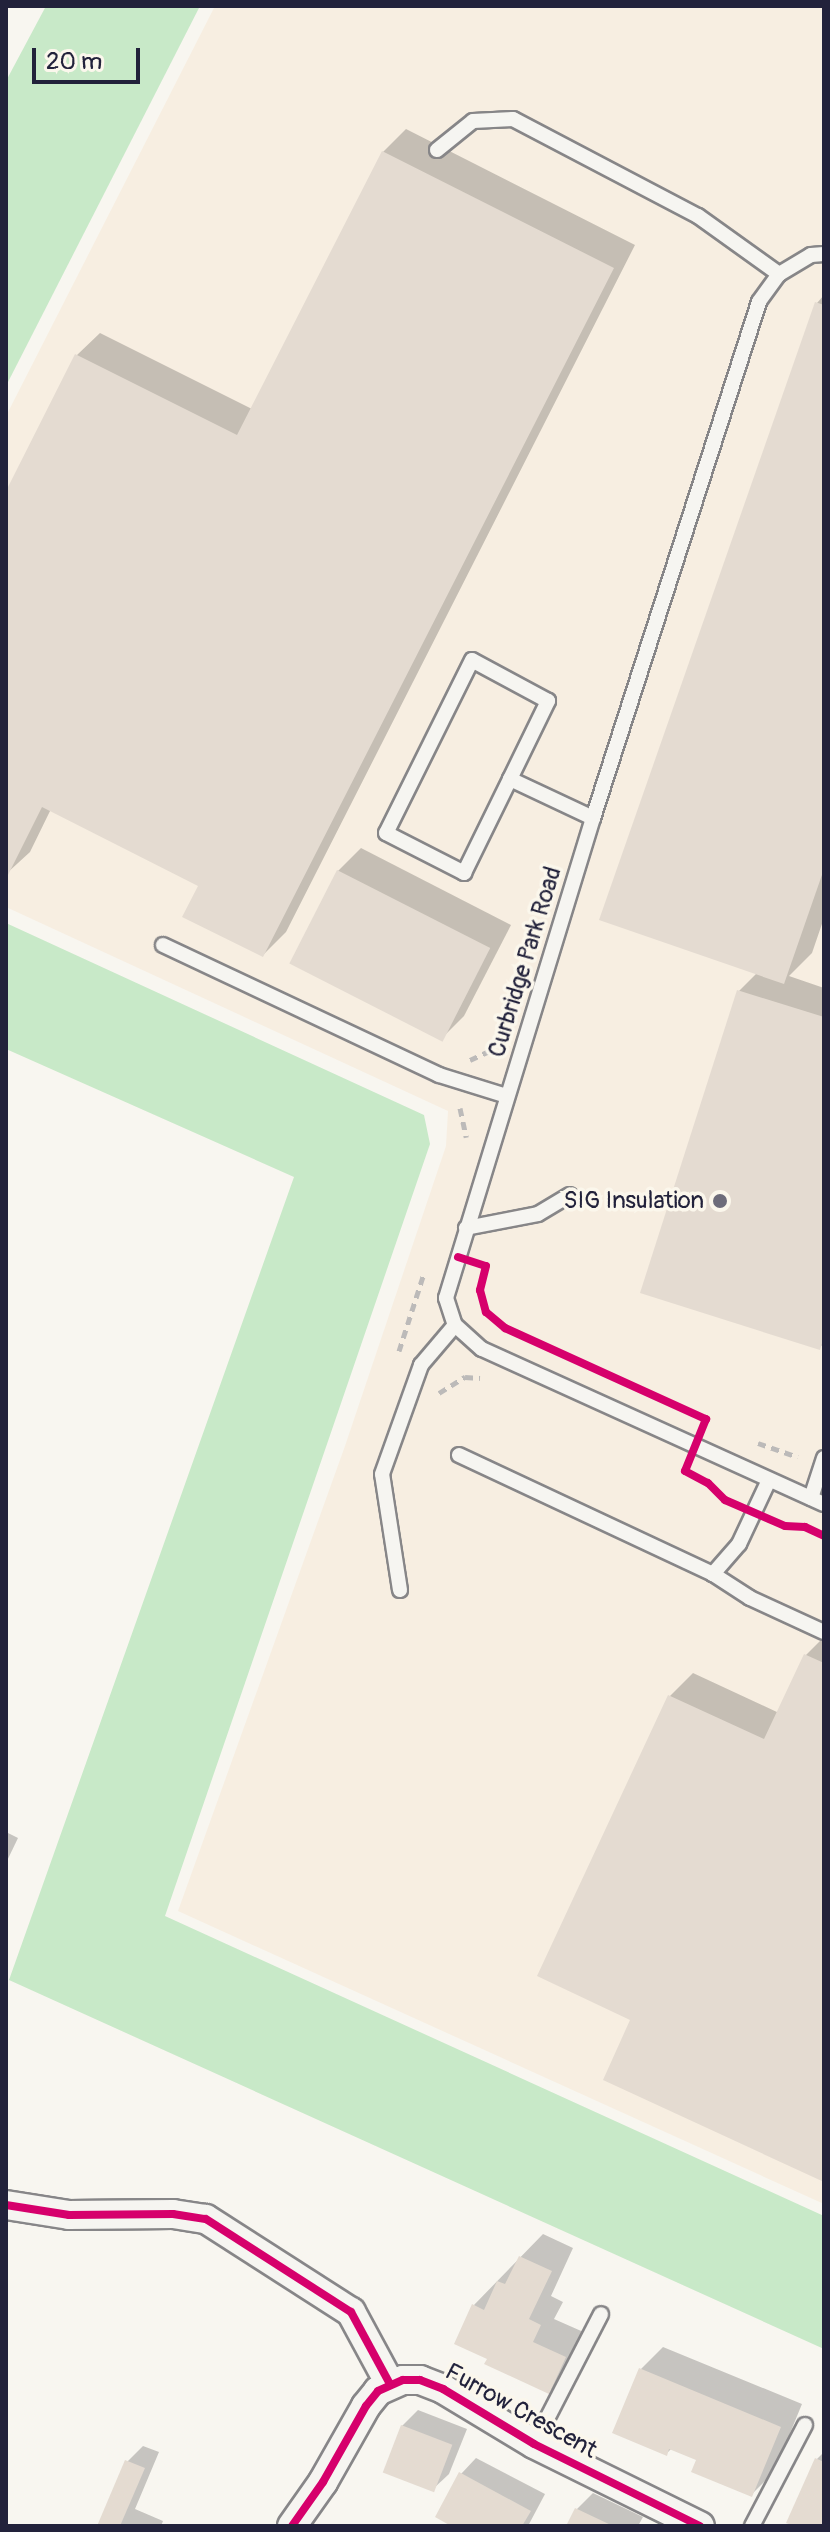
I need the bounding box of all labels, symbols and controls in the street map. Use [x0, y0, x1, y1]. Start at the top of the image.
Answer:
scale bar [36, 32, 144, 82]
text: 20 m [46, 47, 102, 76]
street label: Curbridge Park Road [482, 863, 568, 1061]
place label: SIG Insulation [564, 1187, 704, 1215]
marker: SIG Insulation [711, 1192, 729, 1210]
street label: Furrow Crescent [440, 2357, 602, 2465]

